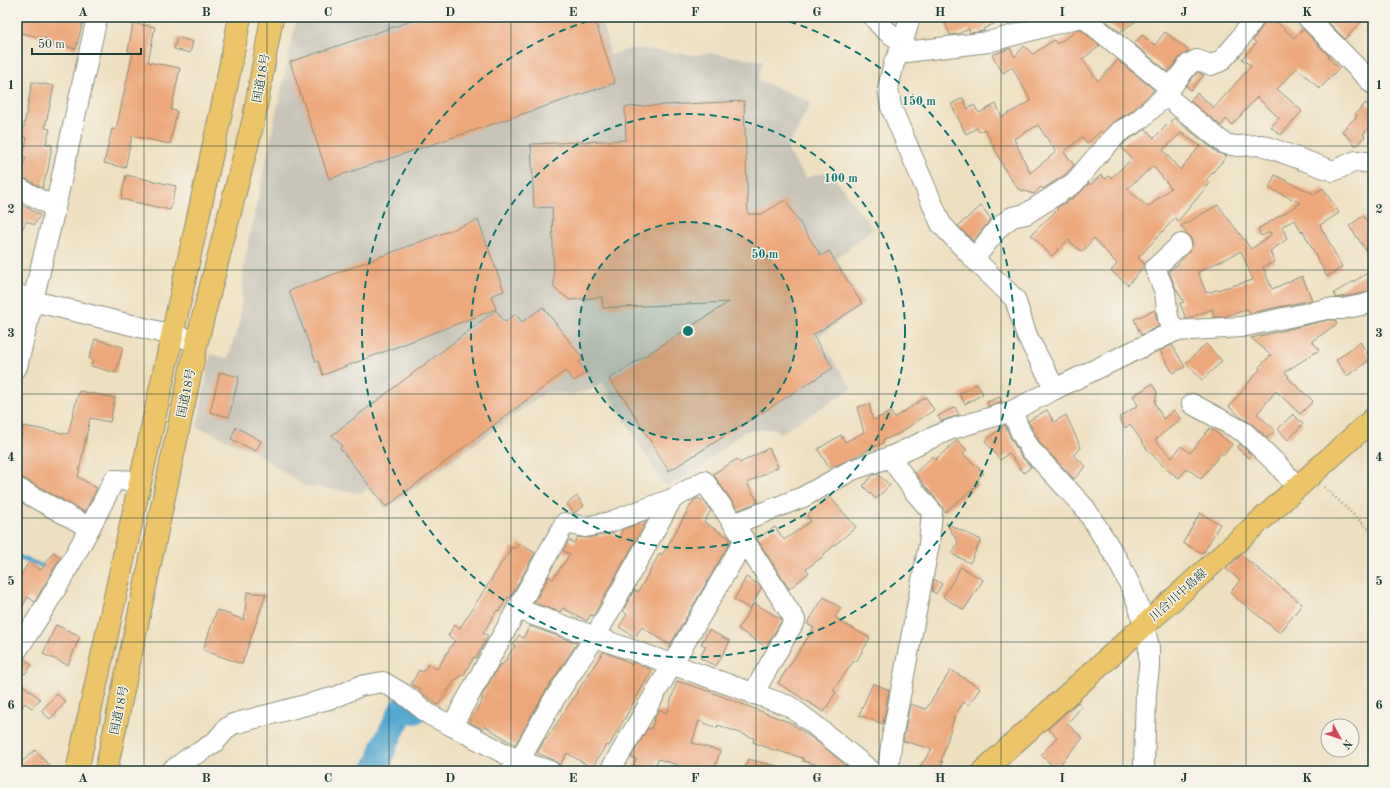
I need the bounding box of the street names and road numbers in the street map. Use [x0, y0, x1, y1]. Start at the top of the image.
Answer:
street label: 国道18号 [250, 52, 272, 104]
street label: 国道18号 [174, 367, 198, 419]
street label: 川合川中島線 [1147, 566, 1209, 624]
street label: 国道18号 [107, 684, 131, 736]

